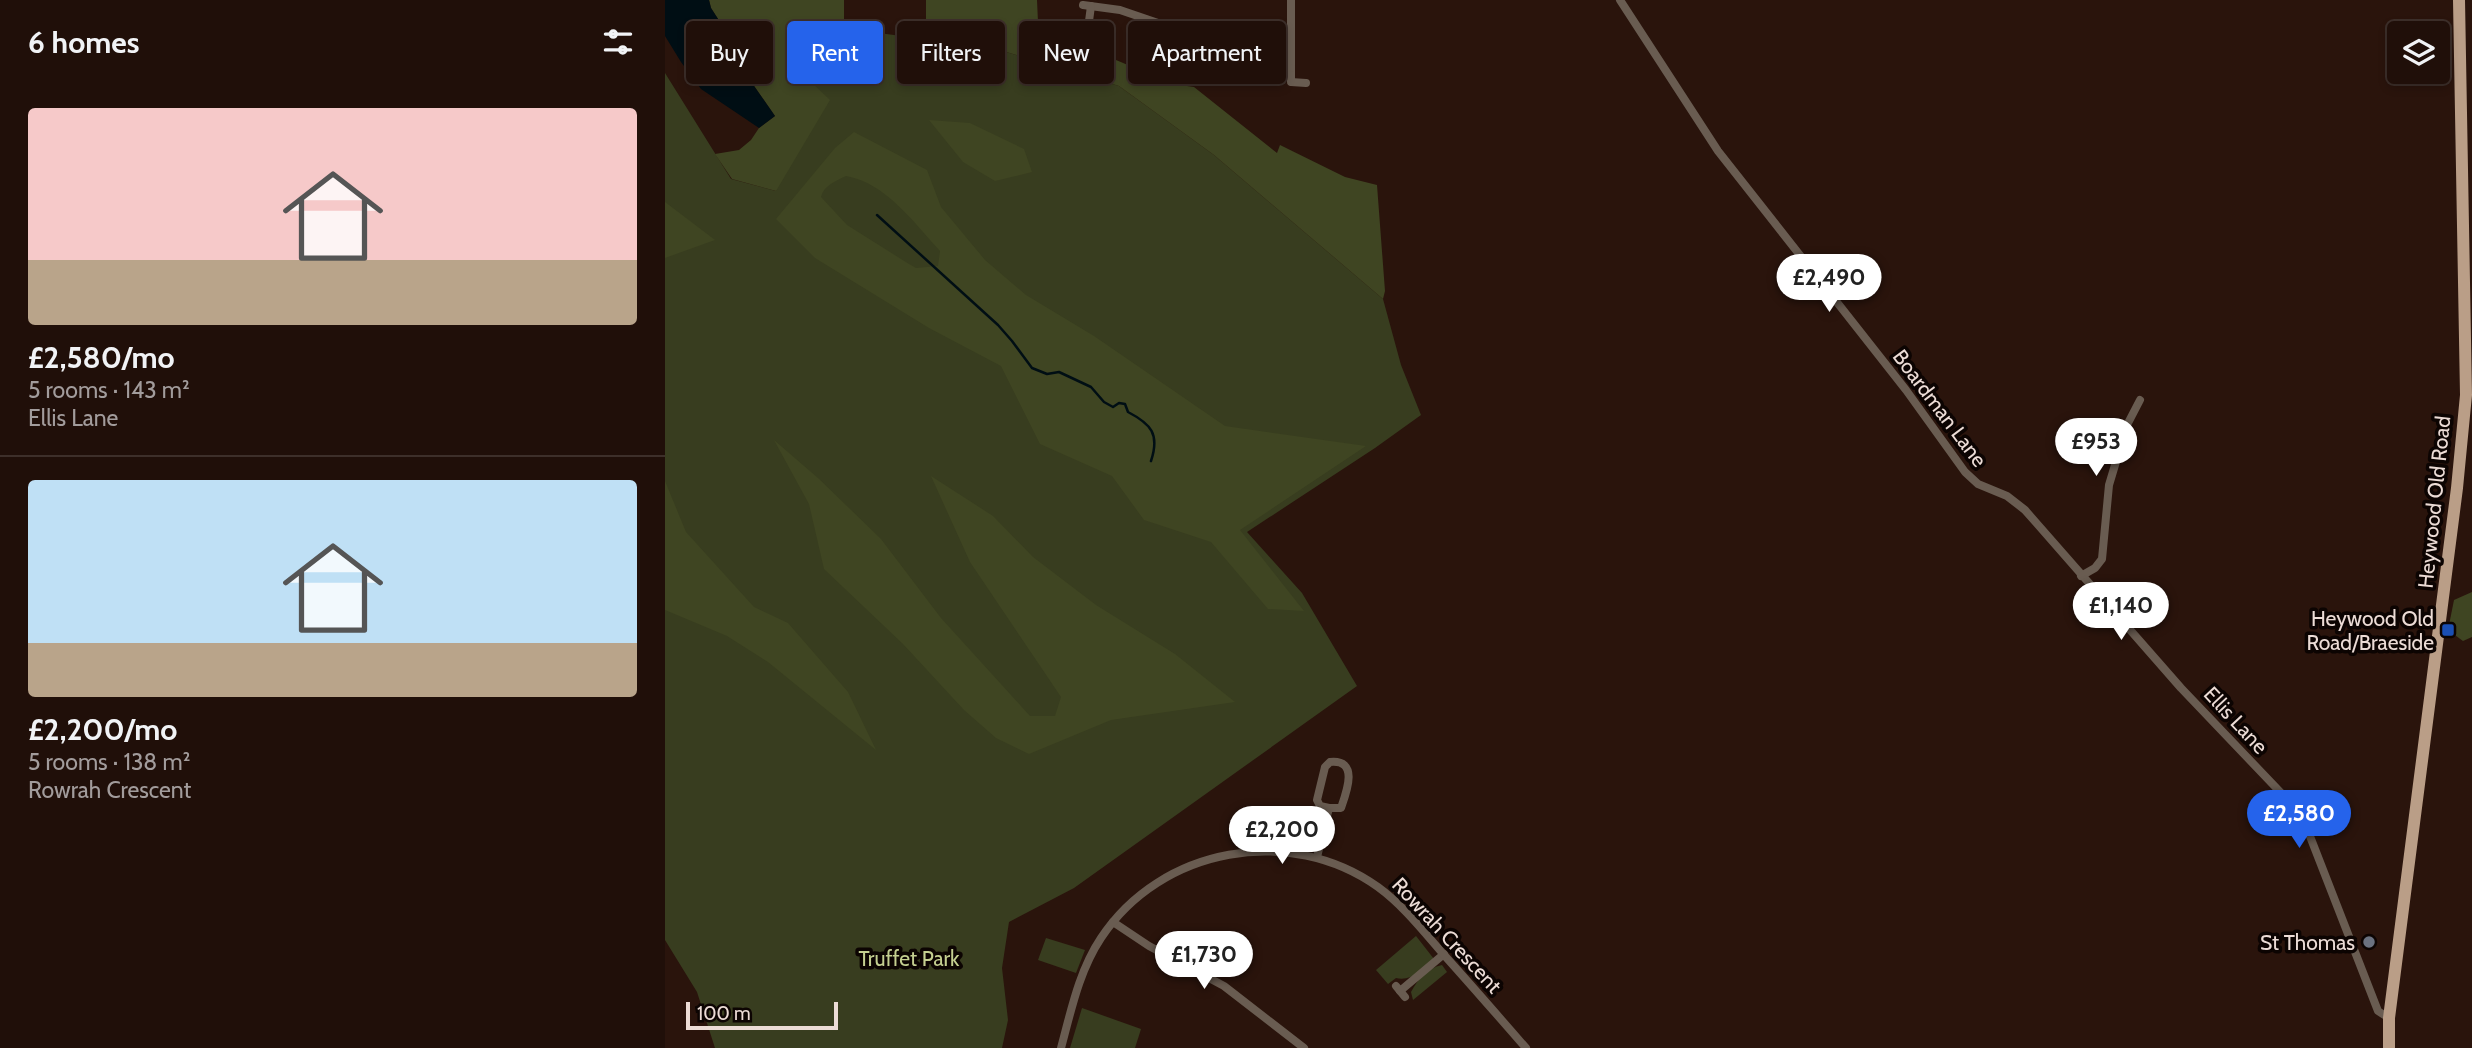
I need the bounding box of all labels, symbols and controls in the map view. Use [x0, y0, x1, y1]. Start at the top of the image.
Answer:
chip: Buy [686, 21, 773, 84]
chip: Rent [787, 21, 883, 84]
chip: Filters [897, 21, 1005, 84]
chip: New [1019, 21, 1114, 84]
chip: Apartment [1128, 21, 1286, 84]
map controls [2387, 21, 2450, 84]
button: layers [2387, 21, 2450, 84]
icon: filters [599, 23, 637, 61]
text: 6 homes [28, 24, 139, 61]
icon: home [270, 153, 396, 279]
pin: £2,490 [1772, 254, 1886, 314]
text: £2,490 [1793, 263, 1865, 291]
text: £2,580/mo [28, 339, 175, 376]
street label: Boardman Lane [1888, 344, 1992, 472]
text: 5 rooms · 143 m² [28, 376, 190, 404]
text: Ellis Lane [28, 404, 118, 432]
street label: Heywood Old Road [2413, 415, 2455, 589]
pin: £953 [2055, 419, 2137, 478]
text: £953 [2071, 427, 2121, 455]
icon: home [270, 525, 396, 651]
pin: £1,140 [2064, 582, 2178, 642]
text: £1,140 [2089, 591, 2153, 619]
place label: Heywood Old Road/Braeside [2306, 606, 2434, 655]
marker: Heywood Old Road/Braeside [2440, 622, 2456, 638]
street label: Ellis Lane [2199, 681, 2273, 759]
text: £2,200/mo [28, 711, 177, 748]
text: 5 rooms · 138 m² [28, 748, 190, 776]
text: Rowrah Crescent [28, 776, 191, 804]
pin: £2,580 [2242, 790, 2356, 850]
text: £2,580 [2263, 799, 2335, 827]
pin: £2,200 [1225, 806, 1339, 866]
text: £2,200 [1245, 815, 1319, 843]
street label: Rowrah Crescent [1387, 872, 1507, 998]
place label: St Thomas [2260, 930, 2355, 955]
pin: £1,730 [1147, 932, 1261, 991]
marker: St Thomas [2361, 934, 2377, 950]
text: £1,730 [1171, 940, 1237, 968]
park label: Truffet Park [858, 946, 960, 971]
scale bar [686, 999, 838, 1031]
text: 100 m [697, 1002, 751, 1025]

